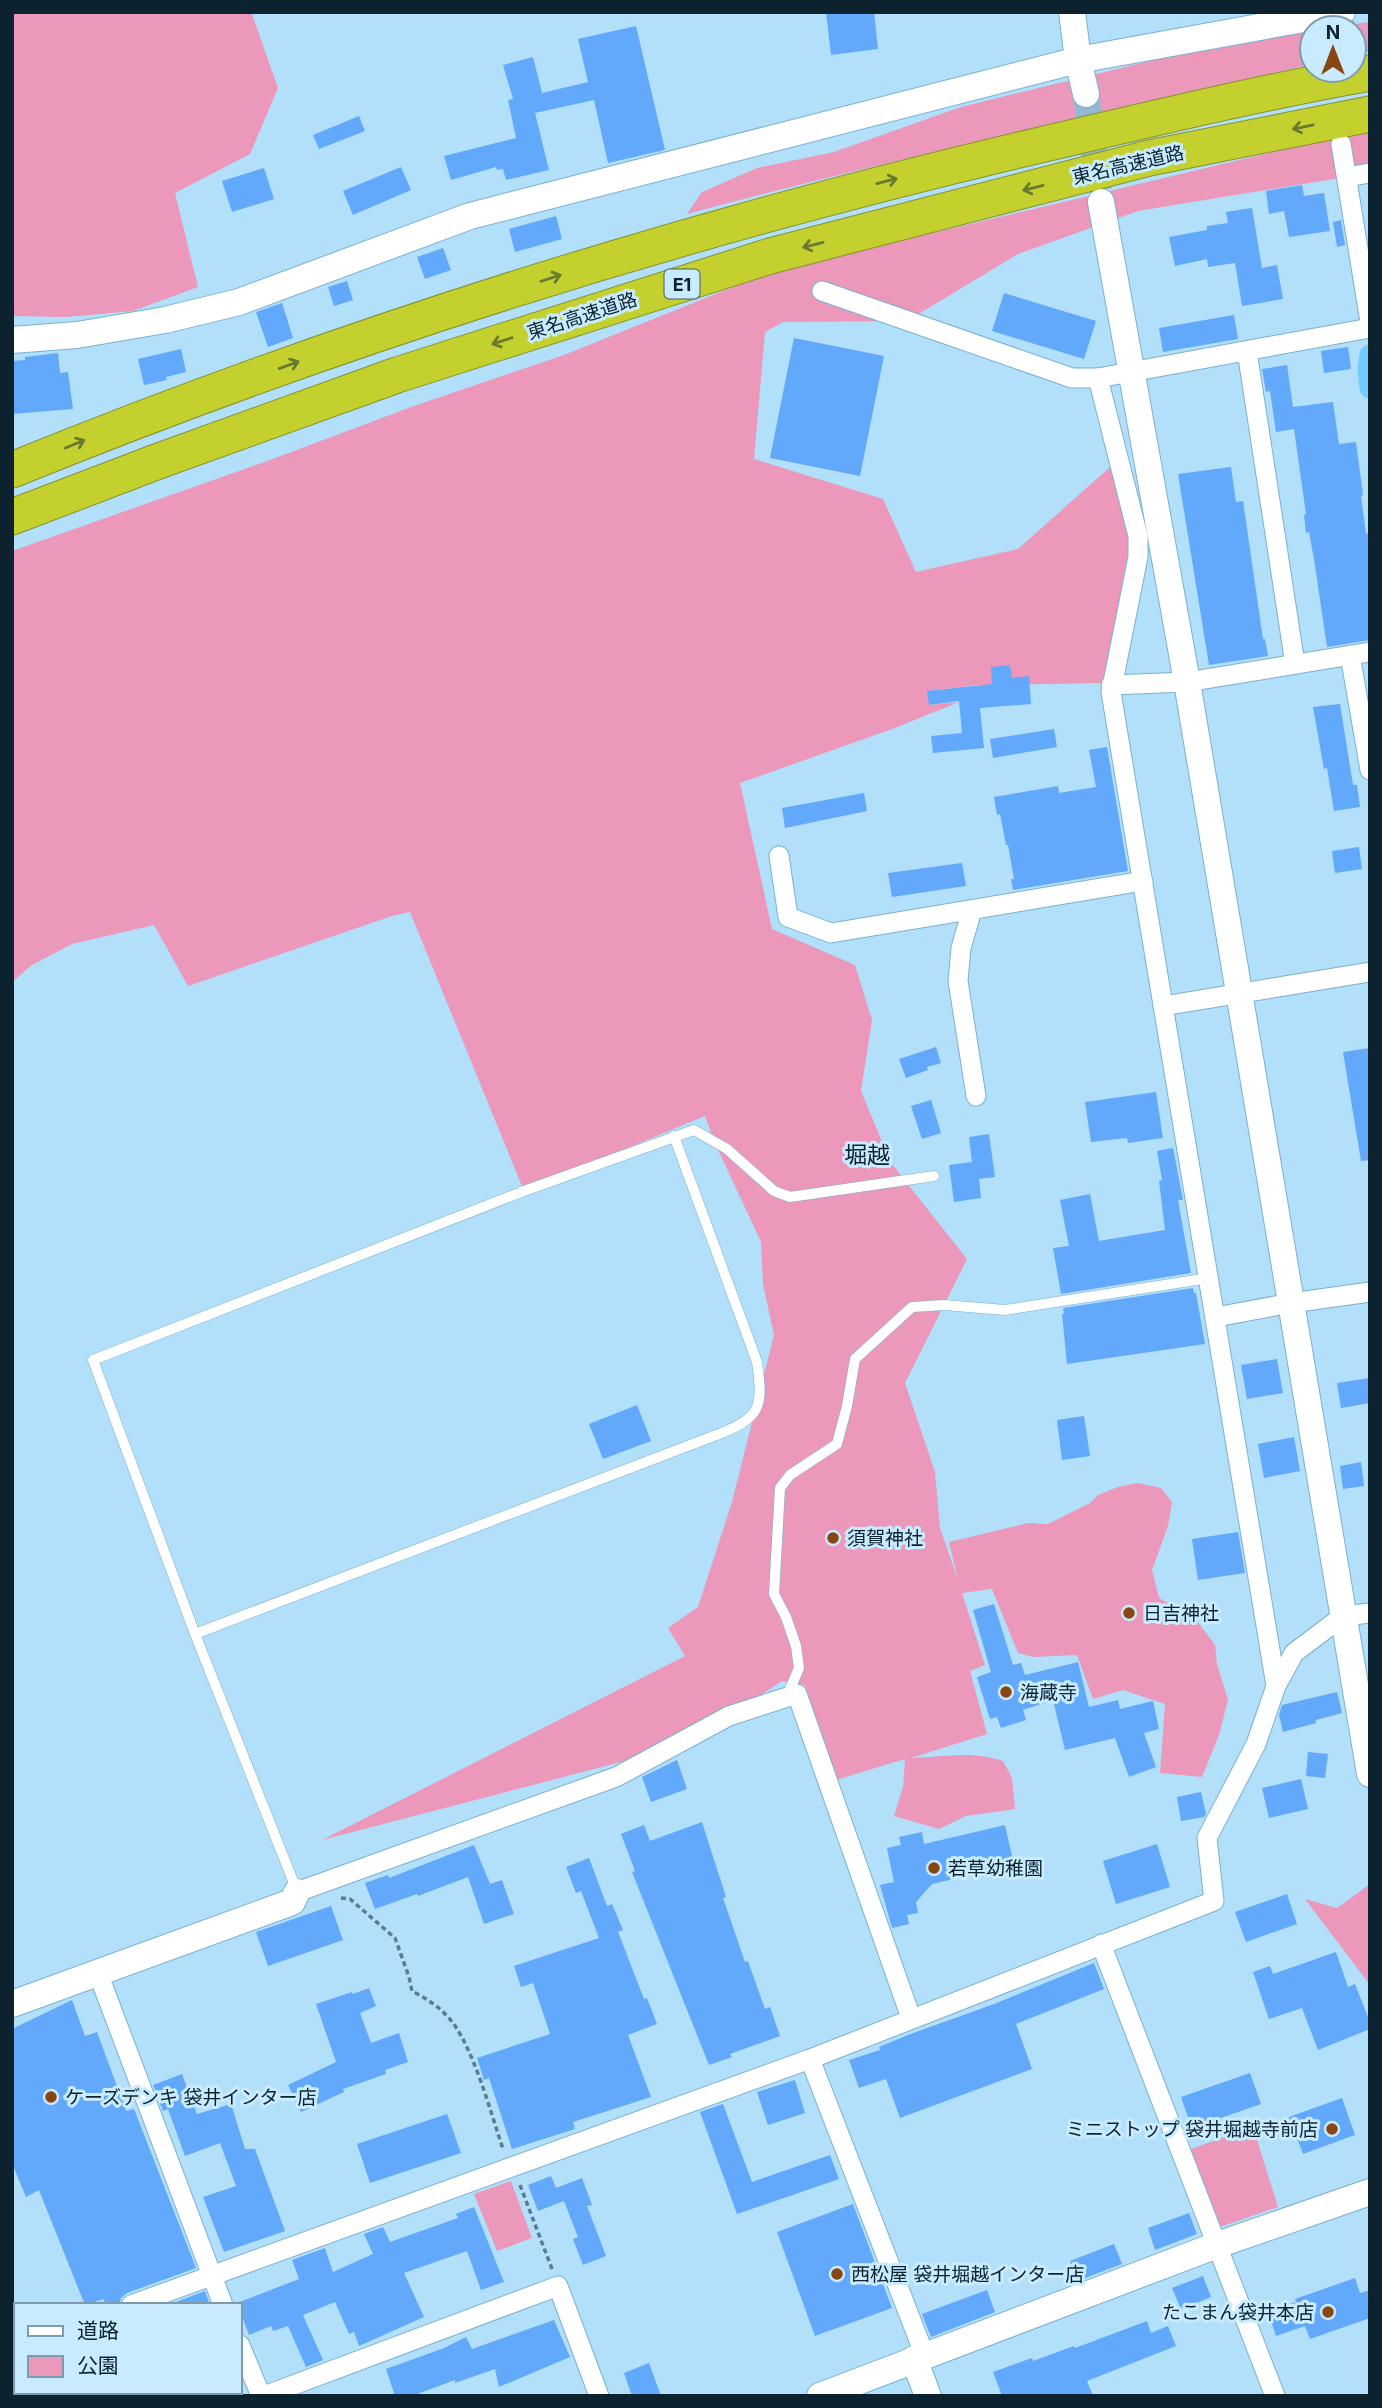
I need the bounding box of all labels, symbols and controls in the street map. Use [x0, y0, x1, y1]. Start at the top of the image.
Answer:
north arrow [1298, 14, 1368, 84]
text: N [1326, 21, 1340, 44]
one-way arrow [1292, 120, 1315, 134]
street label: 東名高速道路 [1070, 141, 1186, 189]
one-way arrow [875, 174, 898, 187]
one-way arrow [1022, 182, 1045, 195]
one-way arrow [802, 239, 825, 252]
road number: E1 [664, 270, 700, 298]
one-way arrow [540, 271, 562, 284]
street label: 東名高速道路 [524, 287, 640, 345]
one-way arrow [491, 335, 513, 348]
one-way arrow [277, 358, 299, 370]
one-way arrow [64, 437, 86, 450]
district label: 堀越 [844, 1141, 890, 1169]
place label: 須賀神社 [847, 1527, 923, 1550]
marker: 須賀神社 [825, 1530, 841, 1546]
place label: 日吉神社 [1143, 1602, 1219, 1625]
marker: 日吉神社 [1121, 1605, 1137, 1621]
place label: 海蔵寺 [1020, 1681, 1077, 1704]
marker: 海蔵寺 [998, 1684, 1014, 1700]
place label: 若草幼稚園 [948, 1857, 1043, 1880]
marker: 若草幼稚園 [926, 1860, 942, 1876]
place label: ケーズデンキ 袋井インター店 [65, 2086, 316, 2109]
marker: ケーズデンキ 袋井インター店 [43, 2089, 59, 2105]
place label: ミニストップ 袋井堀越寺前店 [1066, 2118, 1318, 2141]
marker: ミニストップ 袋井堀越寺前店 [1324, 2121, 1340, 2137]
place label: 西松屋 袋井堀越インター店 [851, 2263, 1084, 2286]
marker: 西松屋 袋井堀越インター店 [829, 2266, 845, 2282]
place label: たこまん袋井本店 [1162, 2301, 1314, 2324]
legend [14, 2303, 242, 2394]
marker: たこまん袋井本店 [1320, 2304, 1336, 2320]
text: 道路 [77, 2318, 119, 2343]
text: 公園 [77, 2353, 119, 2378]

